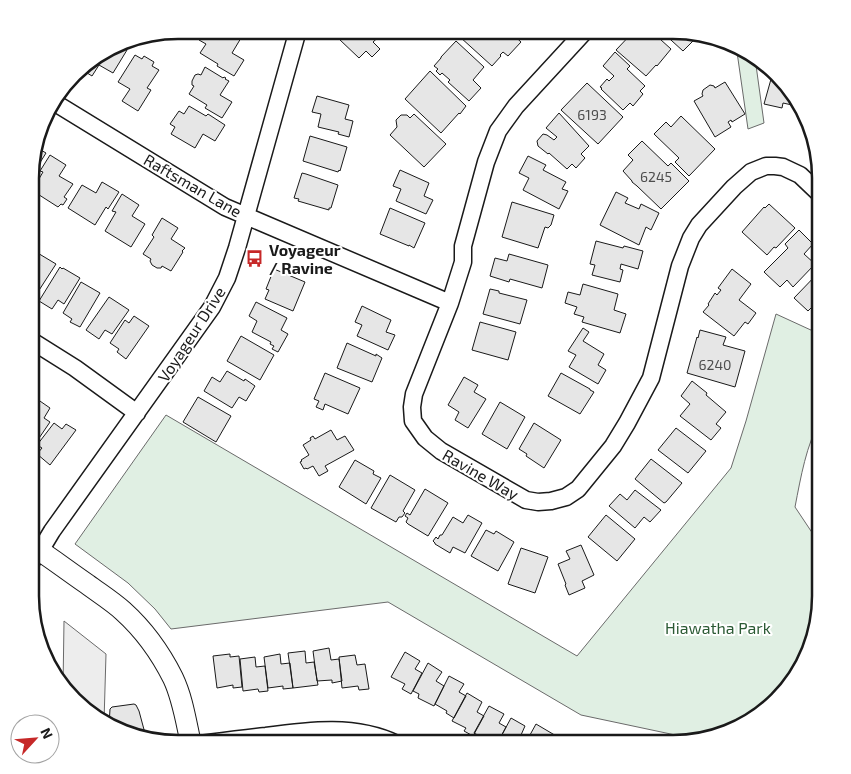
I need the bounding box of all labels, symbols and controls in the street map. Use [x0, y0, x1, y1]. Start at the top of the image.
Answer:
house number: 6193 [577, 106, 607, 123]
street label: Raftsman Lane [141, 149, 245, 221]
house number: 6245 [640, 168, 672, 185]
place label: Voyageur / Ravine [269, 240, 341, 277]
bus stop icon: Voyageur / Ravine [245, 248, 265, 268]
street label: Voyageur Drive [153, 283, 229, 385]
house number: 6240 [699, 356, 731, 373]
street label: Ravine Way [440, 445, 523, 504]
park label: Hiawatha Park [665, 618, 771, 637]
north arrow [10, 714, 60, 764]
text: N [37, 725, 57, 741]

